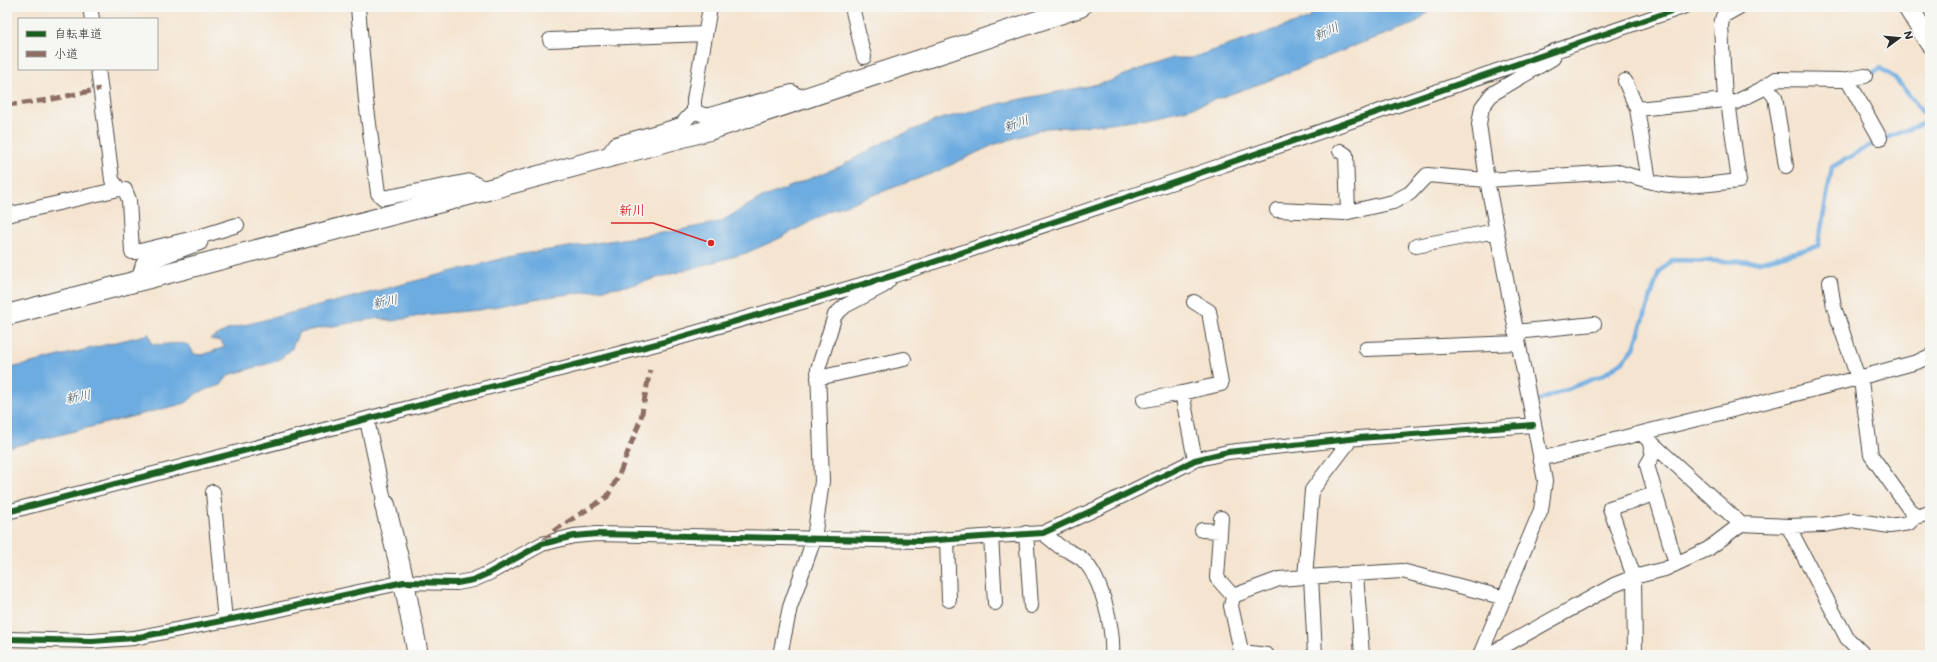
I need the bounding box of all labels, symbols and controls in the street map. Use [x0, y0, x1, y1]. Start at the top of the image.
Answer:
legend [18, 18, 158, 70]
water label: 新川 [1311, 18, 1341, 43]
north arrow [1879, 18, 1919, 58]
text: 自転車道 [54, 25, 102, 41]
text: N [1901, 29, 1917, 41]
text: 小道 [54, 45, 78, 61]
water label: 新川 [1001, 110, 1031, 135]
callout: 新川 [611, 198, 653, 223]
text: 新川 [619, 201, 645, 218]
water label: 新川 [370, 289, 399, 312]
water label: 新川 [64, 385, 92, 406]

